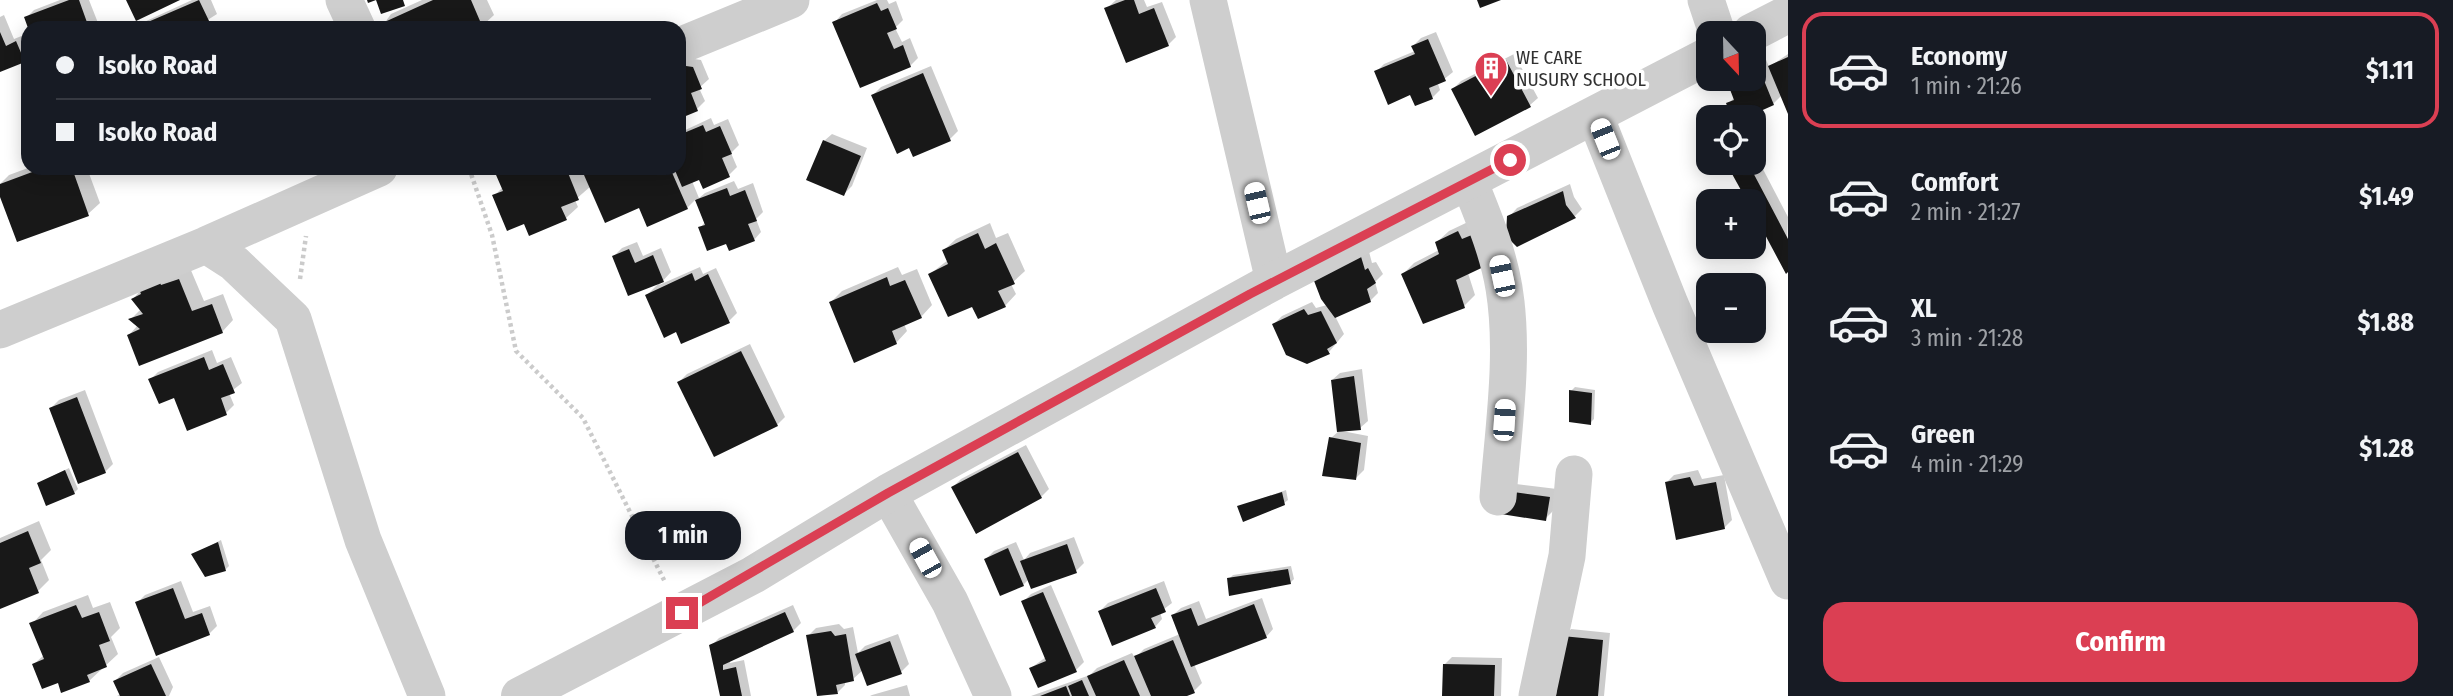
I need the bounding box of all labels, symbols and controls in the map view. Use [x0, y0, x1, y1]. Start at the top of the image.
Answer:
north arrow [1696, 21, 1766, 91]
map controls [1696, 21, 1766, 343]
icon: car [1827, 39, 1890, 102]
text: Economy [1911, 41, 2007, 72]
place label: WE CARE NUSURY SCHOOL [1516, 46, 1646, 91]
building icon: WE CARE NUSURY SCHOOL [1472, 49, 1510, 98]
text: Isoko Road [98, 50, 217, 81]
text: $1.11 [2366, 55, 2414, 86]
text: 1 min · 21:26 [1911, 72, 2022, 100]
button: locate [1696, 105, 1766, 175]
car [1588, 116, 1623, 162]
text: Isoko Road [98, 117, 217, 148]
route start [1494, 144, 1526, 176]
icon: car [1827, 165, 1890, 228]
text: Comfort [1911, 167, 1999, 198]
car [1243, 180, 1272, 226]
text: $1.49 [2359, 181, 2414, 212]
button: + [1696, 189, 1766, 259]
text: 2 min · 21:27 [1911, 198, 2021, 226]
car [1488, 253, 1517, 299]
button: − [1696, 273, 1766, 343]
icon: car [1827, 291, 1890, 354]
text: XL [1911, 293, 1937, 324]
text: $1.88 [2358, 307, 2414, 338]
text: 3 min · 21:28 [1911, 324, 2023, 352]
car [1493, 398, 1516, 442]
icon: car [1827, 417, 1890, 480]
text: Green [1911, 419, 1975, 450]
text: $1.28 [2359, 433, 2414, 464]
text: 4 min · 21:29 [1911, 450, 2023, 478]
callout: 1 min [624, 512, 740, 560]
text: 1 min [658, 521, 708, 549]
car [906, 535, 945, 581]
route end [666, 597, 698, 629]
button: Confirm [1823, 602, 2418, 682]

